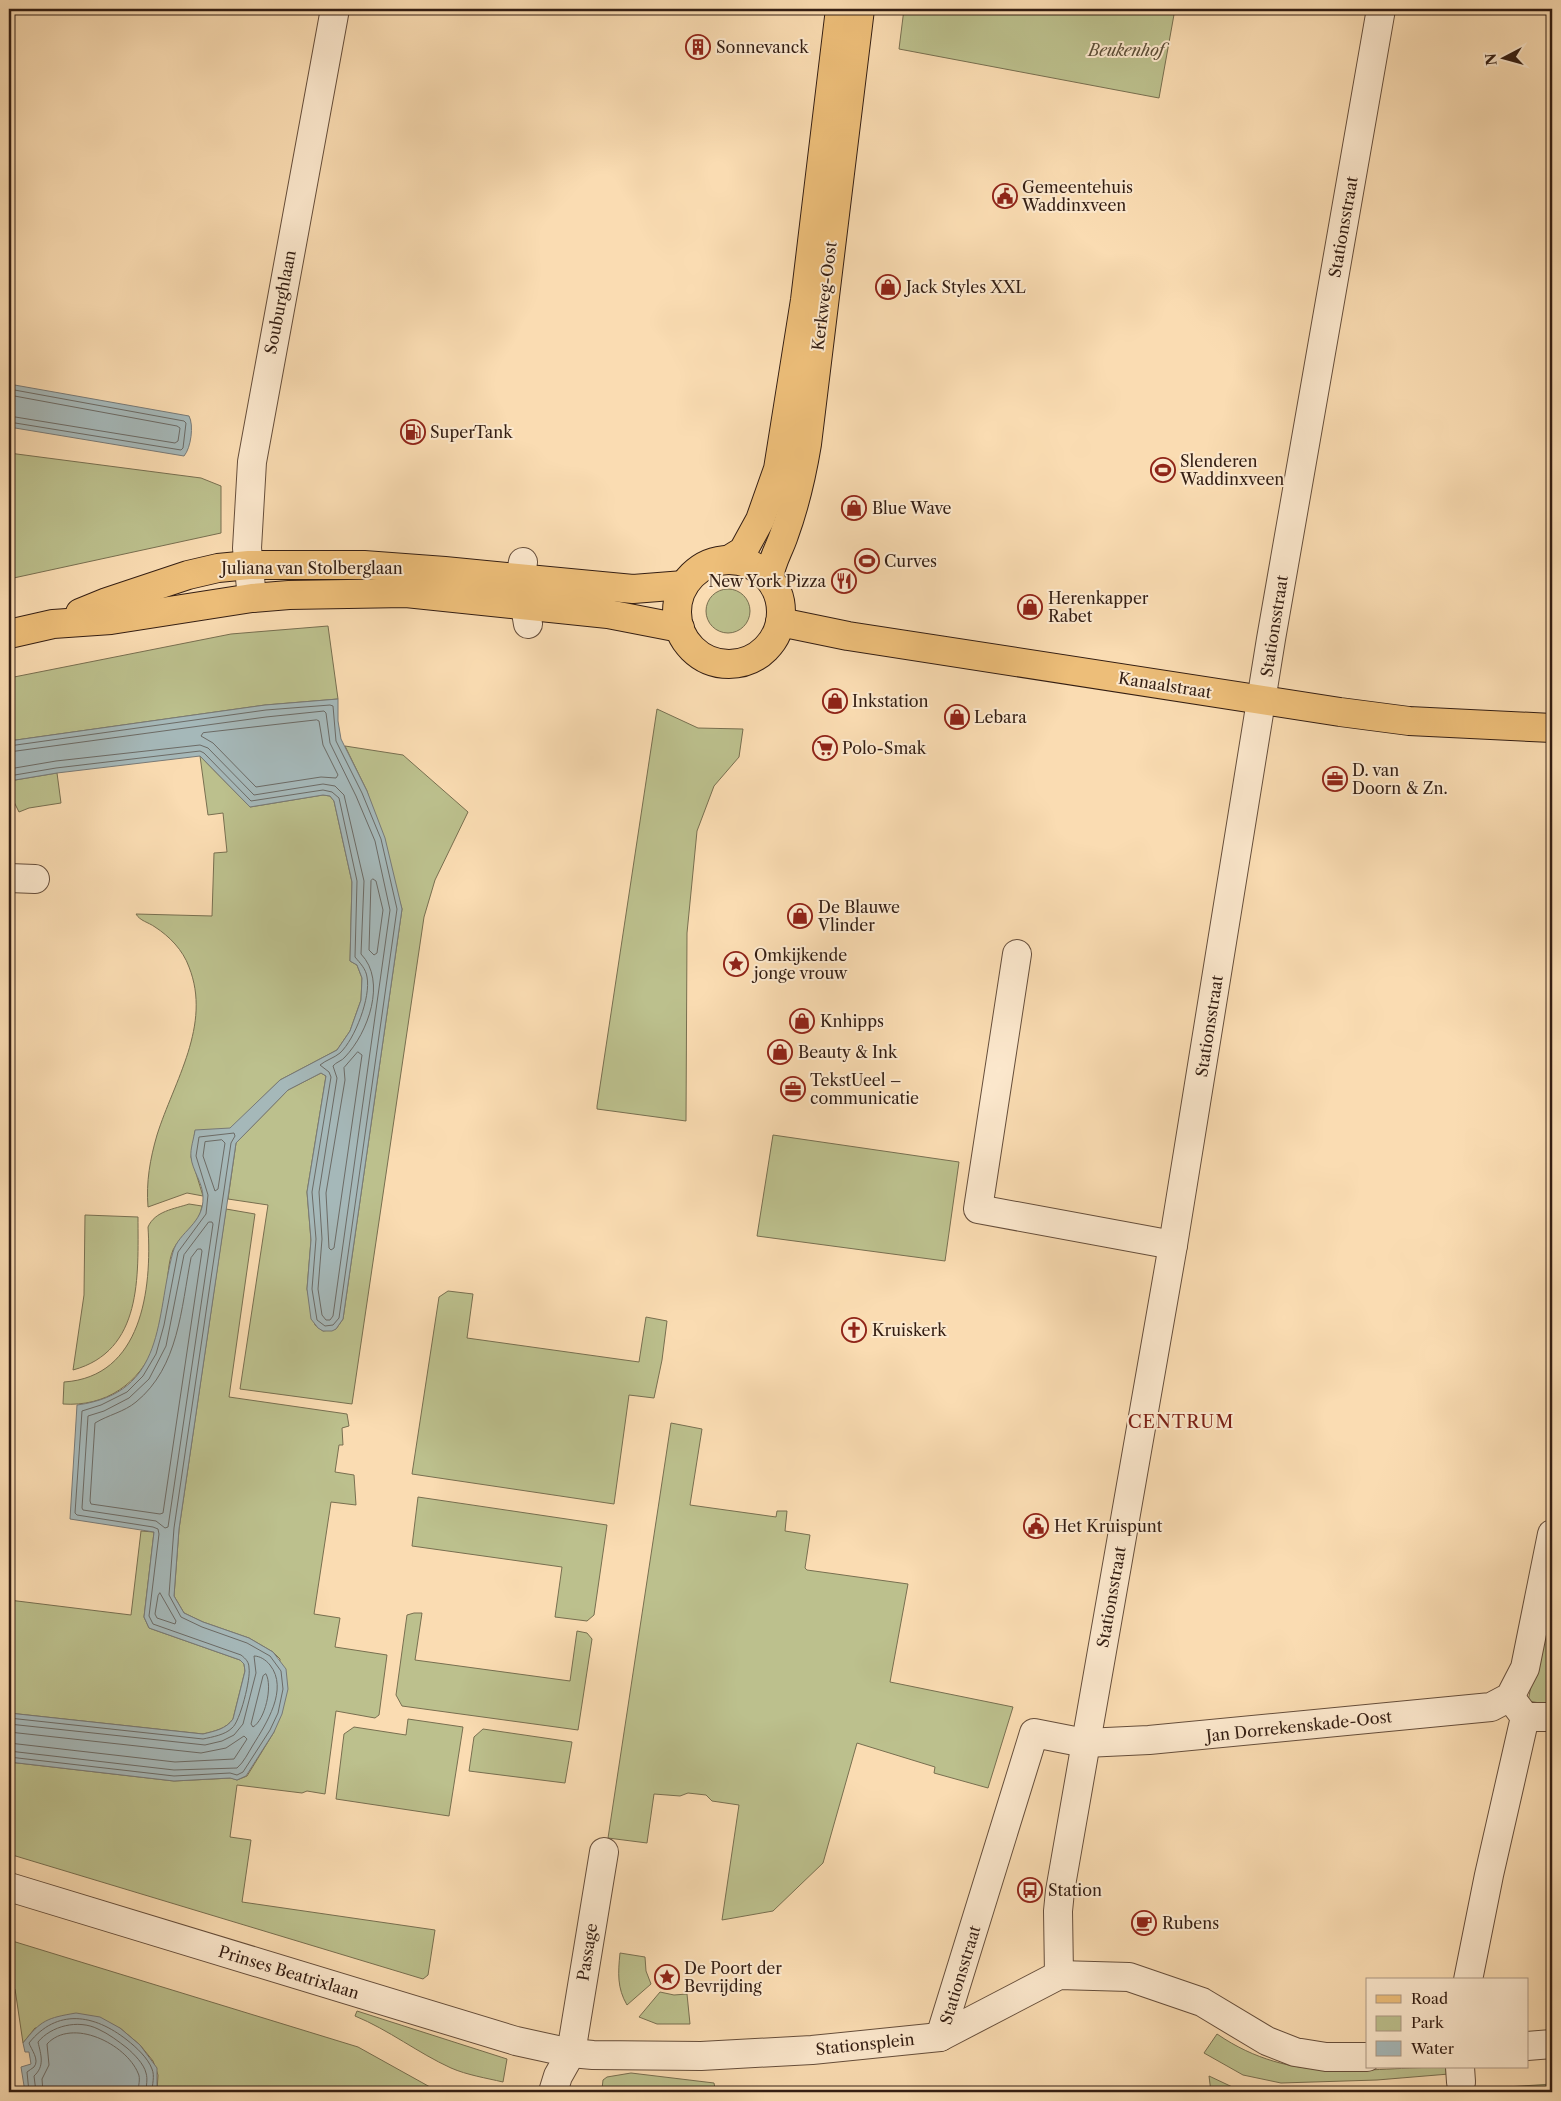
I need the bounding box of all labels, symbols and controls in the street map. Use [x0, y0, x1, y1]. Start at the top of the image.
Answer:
north arrow [1478, 32, 1528, 82]
building icon: Sonnevanck [685, 34, 711, 60]
place label: Sonnevanck [716, 37, 809, 57]
park label: Beukenhof [1086, 40, 1170, 60]
text: N [1481, 52, 1501, 66]
street label: Stationsstraat [1324, 174, 1362, 279]
place label: Gemeentehuis Waddinxveen [1021, 177, 1133, 215]
public building icon: Gemeentehuis Waddinxveen [992, 183, 1018, 209]
street label: Kerkweg-Oost [807, 240, 841, 352]
street label: Souburghlaan [260, 248, 300, 356]
shop icon: Jack Styles XXL [875, 274, 901, 300]
place label: Jack Styles XXL [903, 277, 1026, 297]
fuel station icon: SuperTank [400, 419, 426, 445]
place label: SuperTank [430, 422, 513, 442]
place label: Slenderen Waddinxveen [1179, 451, 1284, 489]
sports icon: Slenderen Waddinxveen [1150, 457, 1176, 483]
shop icon: Blue Wave [841, 495, 867, 521]
place label: Blue Wave [872, 498, 952, 518]
sports icon: Curves [854, 548, 880, 574]
place label: Curves [884, 551, 937, 571]
street label: Juliana van Stolberglaan [218, 558, 403, 578]
restaurant icon: New York Pizza [831, 568, 857, 594]
place label: New York Pizza [708, 571, 827, 591]
street label: Stationsstraat [1256, 573, 1292, 678]
place label: Herenkapper Rabet [1048, 588, 1149, 626]
shop icon: Herenkapper Rabet [1017, 594, 1043, 620]
street label: Kanaalstraat [1117, 668, 1213, 702]
shop icon: Inkstation [822, 688, 848, 714]
place label: Inkstation [852, 691, 929, 711]
shop icon: Lebara [944, 704, 970, 730]
place label: Lebara [974, 707, 1027, 727]
supermarket icon: Polo-Smak [812, 735, 838, 761]
place label: Polo-Smak [842, 738, 927, 758]
place label: D. van Doorn & Zn. [1352, 760, 1448, 798]
office icon: D. van Doorn & Zn. [1322, 766, 1348, 792]
place label: De Blauwe Vlinder [817, 897, 900, 935]
shop icon: De Blauwe Vlinder [787, 903, 813, 929]
place label: Omkijkende jonge vrouw [751, 945, 848, 983]
place icon: Omkijkende jonge vrouw [723, 951, 749, 977]
street label: Stationsstraat [1191, 973, 1227, 1078]
shop icon: Knhipps [789, 1008, 815, 1034]
place label: Knhipps [820, 1011, 884, 1031]
shop icon: Beauty & Ink [767, 1039, 793, 1065]
place label: Beauty & Ink [798, 1042, 898, 1062]
place label: TekstUeel – communicatie [810, 1070, 919, 1108]
office icon: TekstUeel – communicatie [780, 1076, 806, 1102]
church icon: Kruiskerk [841, 1317, 867, 1343]
place label: Kruiskerk [872, 1320, 947, 1340]
district label: CENTRUM [1128, 1411, 1234, 1433]
public building icon: Het Kruispunt [1023, 1513, 1049, 1539]
place label: Het Kruispunt [1054, 1516, 1163, 1536]
street label: Stationsstraat [1092, 1544, 1130, 1649]
street label: Jan Dorrekenskade-Oost [1202, 1706, 1393, 1746]
bus stop icon: Station [1017, 1877, 1043, 1903]
place label: Station [1048, 1880, 1102, 1900]
cafe icon: Rubens [1131, 1910, 1157, 1936]
place label: Rubens [1162, 1913, 1219, 1933]
street label: Passage [573, 1922, 601, 1982]
street label: Stationsstraat [935, 1923, 985, 2027]
street label: Prinses Beatrixlaan [216, 1941, 362, 2003]
place label: De Poort der Bevrijding [684, 1958, 782, 1996]
place icon: De Poort der Bevrijding [654, 1964, 680, 1990]
legend [1366, 1978, 1528, 2068]
text: Road [1411, 1989, 1448, 2008]
text: Park [1411, 2013, 1445, 2032]
street label: Stationsplein [814, 2029, 916, 2059]
text: Water [1410, 2039, 1455, 2058]

